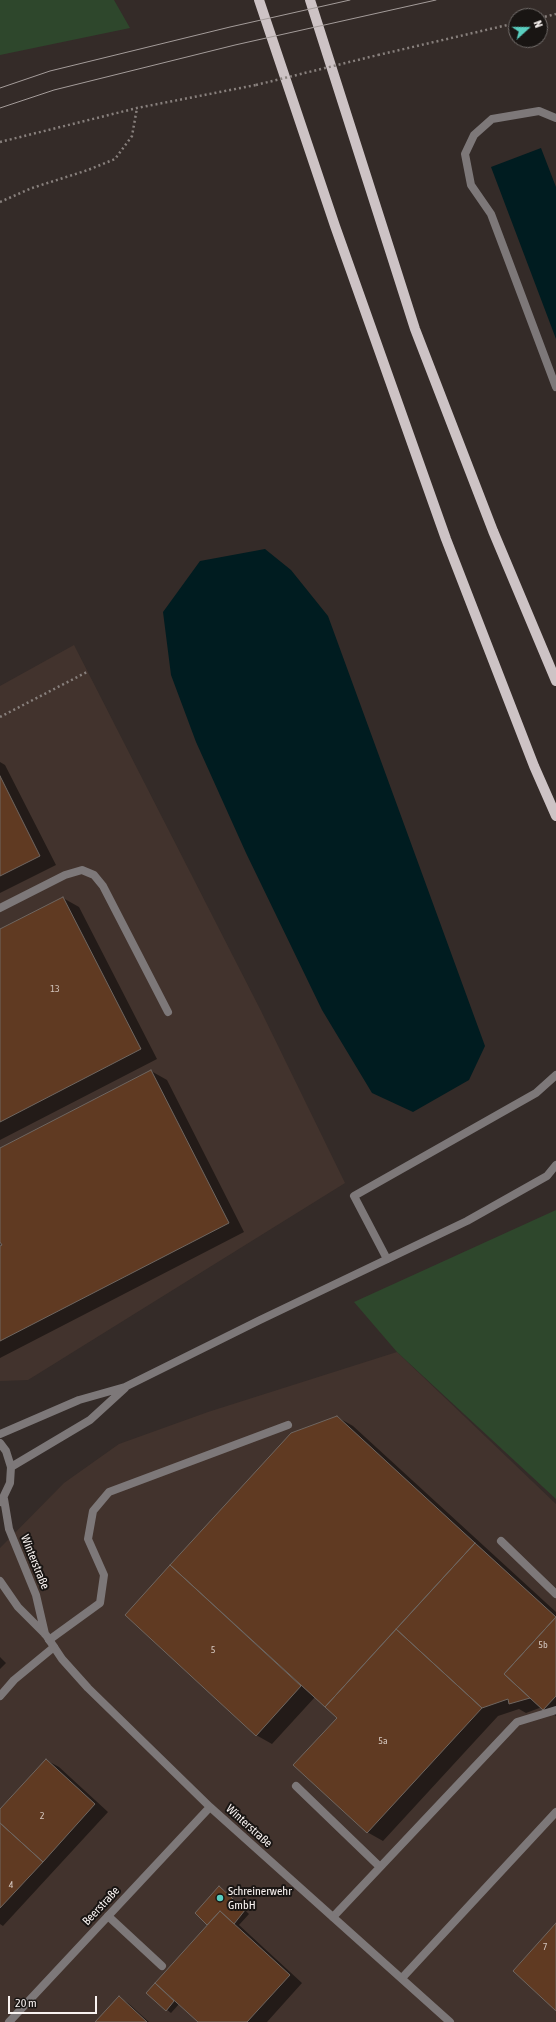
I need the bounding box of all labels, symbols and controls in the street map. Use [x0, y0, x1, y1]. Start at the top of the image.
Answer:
north arrow [508, 8, 548, 48]
text: N [532, 19, 545, 29]
house number: 13 [50, 983, 60, 995]
street label: Winterstraße [18, 1533, 52, 1591]
house number: 5b [538, 1639, 548, 1651]
house number: 5 [211, 1644, 215, 1656]
house number: 5a [378, 1735, 388, 1747]
street label: Winterstraße [223, 1801, 275, 1851]
house number: 2 [40, 1810, 44, 1822]
house number: 4 [9, 1879, 13, 1891]
street label: Beerstraße [79, 1884, 123, 1928]
place label: Schreinerwehr GmbH [228, 1884, 292, 1912]
marker: Schreinerwehr GmbH [215, 1893, 225, 1903]
house number: 7 [543, 1941, 547, 1953]
scale bar [10, 1988, 99, 2014]
text: 20 m [15, 1996, 37, 2010]

